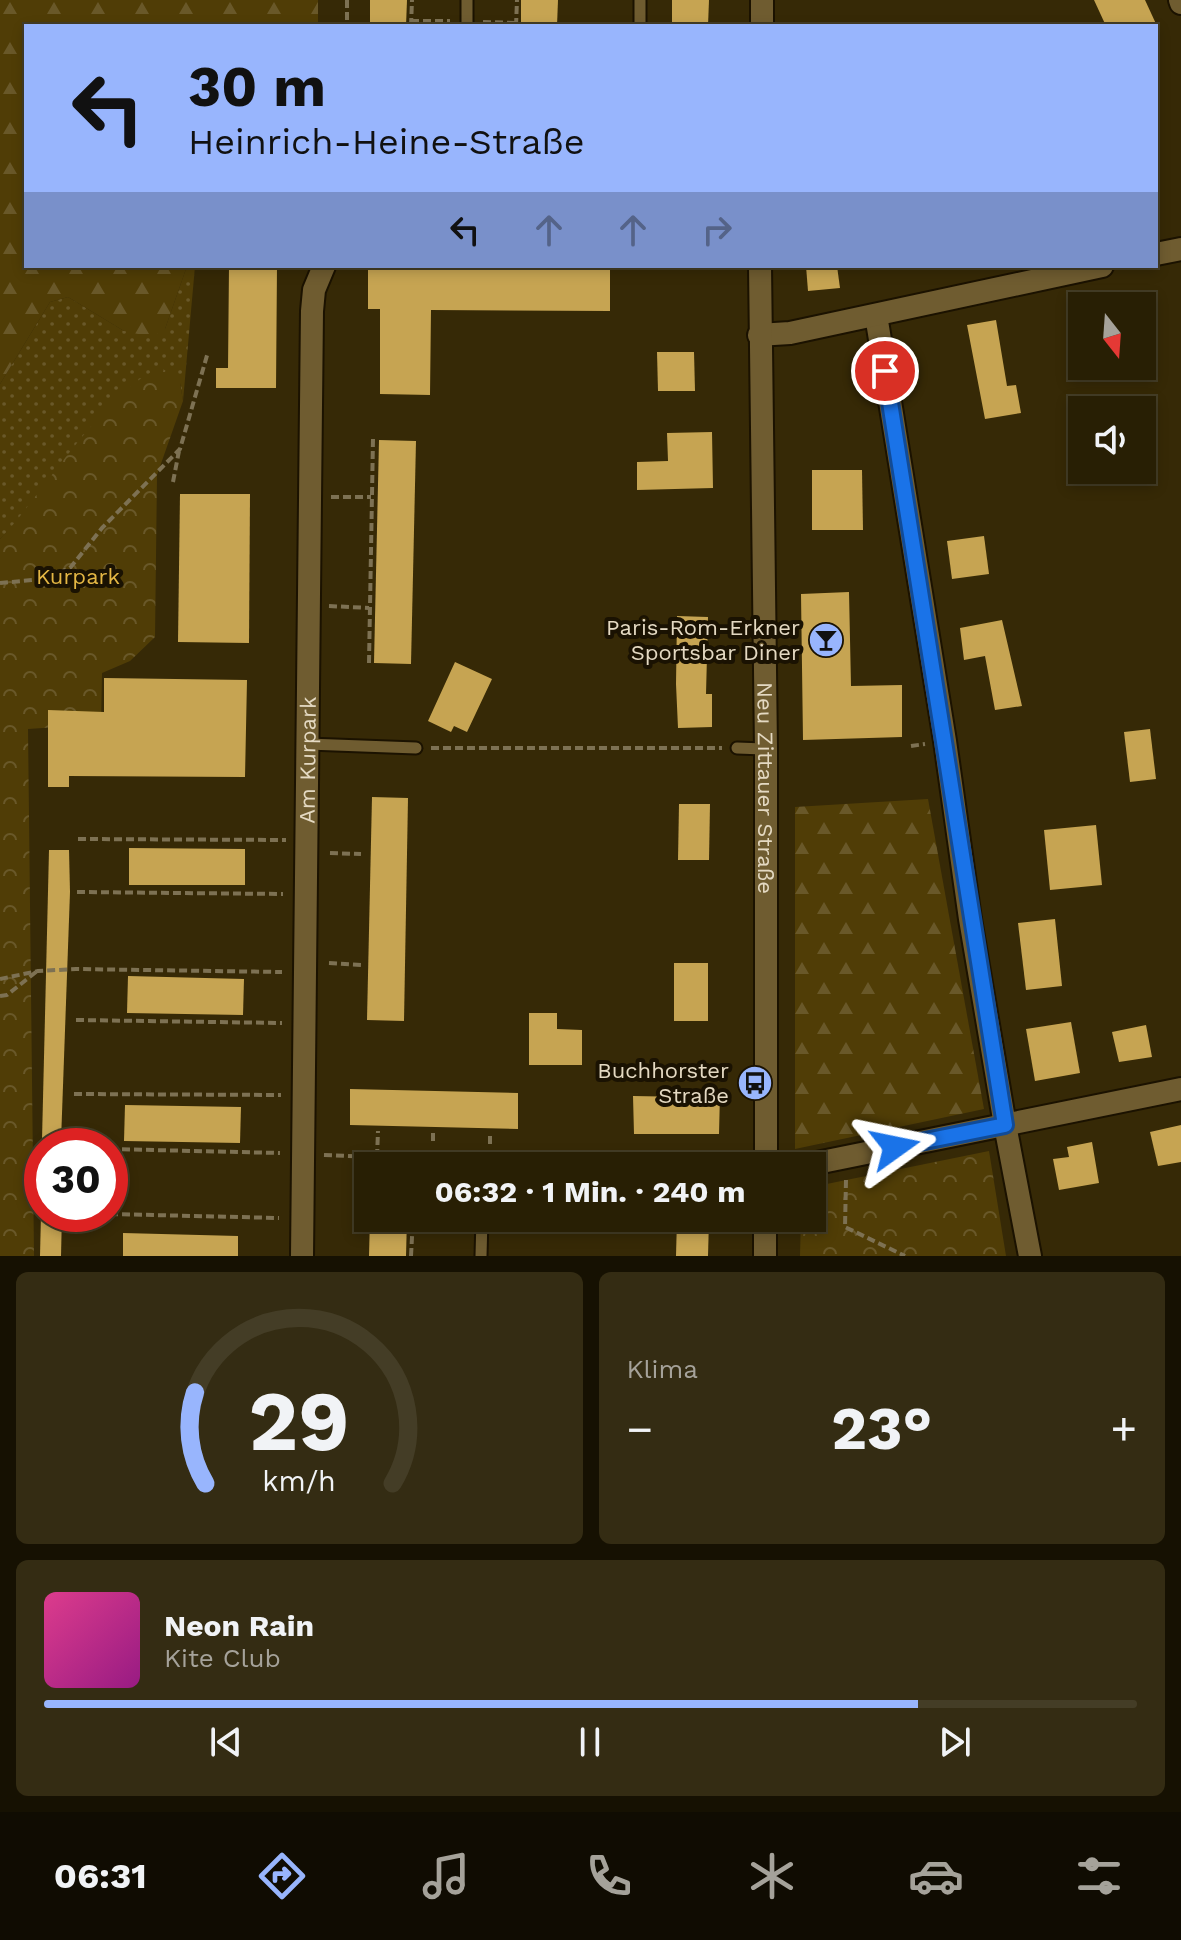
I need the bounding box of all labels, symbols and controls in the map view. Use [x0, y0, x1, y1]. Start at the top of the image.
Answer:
text: 30 m [188, 54, 326, 120]
icon: left [56, 56, 160, 160]
text: Heinrich-Heine-Straße [188, 121, 585, 163]
icon: left [443, 208, 487, 252]
icon: ahead [527, 208, 571, 252]
icon: ahead [611, 208, 655, 252]
icon: right [695, 208, 739, 252]
north arrow [1068, 292, 1156, 380]
map controls [1068, 292, 1156, 484]
pin [851, 337, 919, 405]
icon: arrive [863, 349, 907, 393]
button: sound [1068, 396, 1156, 484]
park label: Kurpark [36, 564, 120, 589]
place label: Paris-Rom-Erkner Sportsbar Diner [606, 615, 800, 665]
bar icon: Paris-Rom-Erkner Sportsbar Diner [807, 621, 845, 659]
street label: Neu Zittauer Straße [753, 682, 779, 894]
street label: Am Kurpark [294, 696, 320, 824]
place label: Buchhorster Straße [597, 1058, 729, 1108]
bus stop icon: Buchhorster Straße [736, 1064, 774, 1102]
position arrow [853, 1105, 937, 1189]
speed limit sign: 30 [24, 1128, 128, 1232]
text: 06:32 · 1 Min. · 240 m [435, 1174, 745, 1209]
text: Klima [627, 1354, 698, 1384]
text: 29 [249, 1373, 350, 1470]
text: 23° [831, 1393, 932, 1464]
text: − [627, 1403, 653, 1455]
text: + [1110, 1403, 1137, 1455]
text: km/h [262, 1464, 336, 1498]
text: Neon Rain [164, 1608, 314, 1643]
text: Kite Club [164, 1643, 281, 1673]
icon: previous [204, 1720, 248, 1764]
icon: pause [568, 1720, 612, 1764]
icon: next [933, 1720, 977, 1764]
icon: directions [254, 1848, 310, 1904]
icon: music [418, 1848, 474, 1904]
icon: phone [581, 1848, 637, 1904]
icon: climate [744, 1848, 800, 1904]
icon: car [908, 1848, 964, 1904]
icon: filters [1071, 1848, 1127, 1904]
text: 06:31 [54, 1855, 147, 1897]

